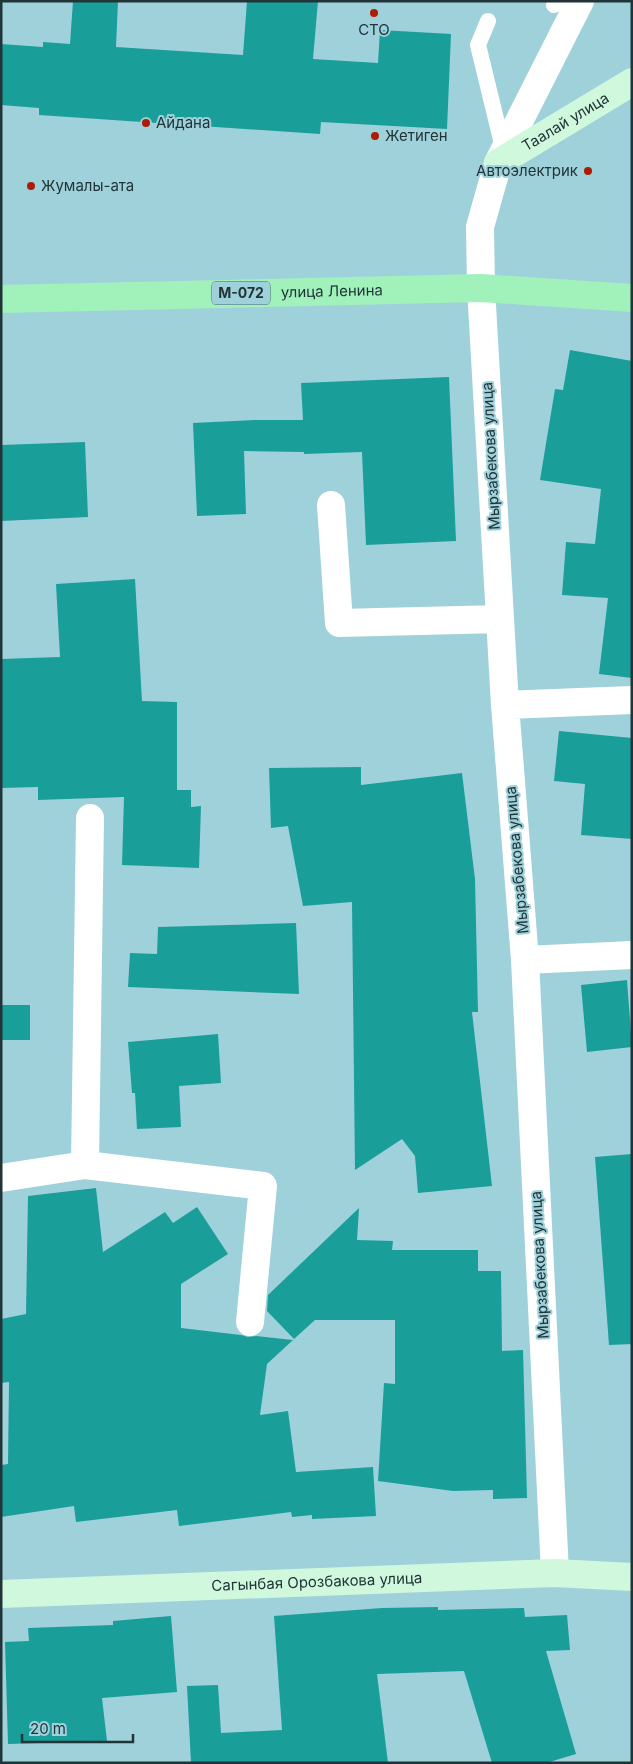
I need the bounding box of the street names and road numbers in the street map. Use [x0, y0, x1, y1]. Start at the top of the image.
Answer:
street label: Таалай улица [518, 88, 612, 155]
street label: улица Ленина [281, 280, 383, 302]
road number: М-072 [212, 282, 270, 304]
street label: Мырзабекова улица [477, 382, 504, 530]
street label: Мырзабекова улица [501, 786, 532, 934]
street label: Мырзабекова улица [526, 1191, 553, 1339]
street label: Сагынбая Орозбакова улица [211, 1568, 423, 1595]

